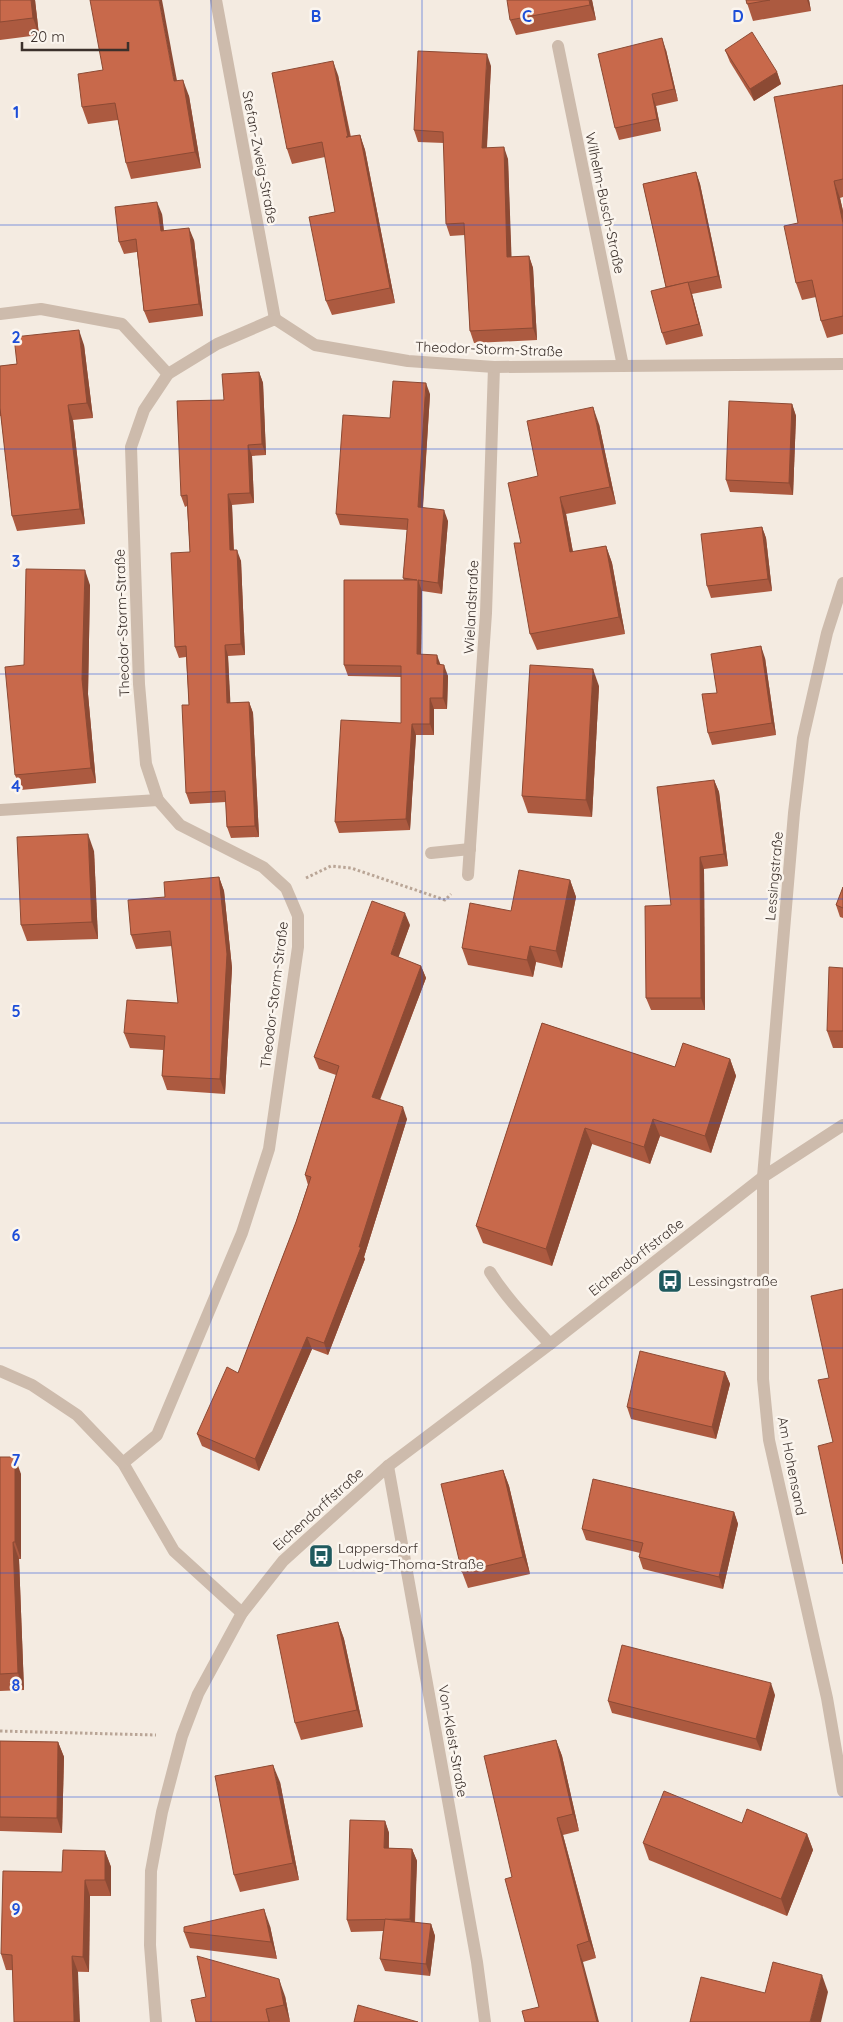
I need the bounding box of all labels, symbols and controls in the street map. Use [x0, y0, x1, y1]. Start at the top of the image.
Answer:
text: B [311, 6, 321, 26]
text: C [522, 6, 532, 26]
text: D [732, 6, 744, 26]
scale bar [22, 20, 129, 52]
text: 20 m [30, 27, 65, 46]
street label: Stefan-Zweig-Straße [238, 89, 282, 225]
text: 1 [13, 102, 19, 122]
street label: Wilhelm-Busch-Straße [581, 131, 629, 275]
text: 2 [11, 327, 21, 347]
street label: Theodor-Storm-Straße [415, 337, 563, 361]
street label: Theodor-Storm-Straße [110, 549, 134, 697]
text: 3 [12, 551, 20, 571]
street label: Wielandstraße [460, 559, 482, 654]
text: 4 [11, 776, 21, 796]
street label: Lessingstraße [761, 831, 787, 921]
street label: Theodor-Storm-Straße [256, 920, 292, 1069]
text: 5 [11, 1001, 21, 1021]
street label: Eichendorffstraße [585, 1214, 687, 1300]
text: 6 [12, 1225, 21, 1245]
bus stop icon: Lessingstraße [657, 1268, 683, 1294]
place label: Lessingstraße [688, 1272, 778, 1290]
street label: Am Hohensand [774, 1415, 810, 1517]
text: 7 [12, 1450, 21, 1470]
street label: Eichendorffstraße [269, 1463, 367, 1554]
place label: Lappersdorf Ludwig-Thoma-Straße [338, 1539, 484, 1573]
bus stop icon: Lappersdorf Ludwig-Thoma-Straße [308, 1543, 334, 1569]
text: 8 [12, 1675, 21, 1695]
street label: Von-Kleist-Straße [434, 1683, 472, 1799]
text: 9 [11, 1899, 21, 1919]

